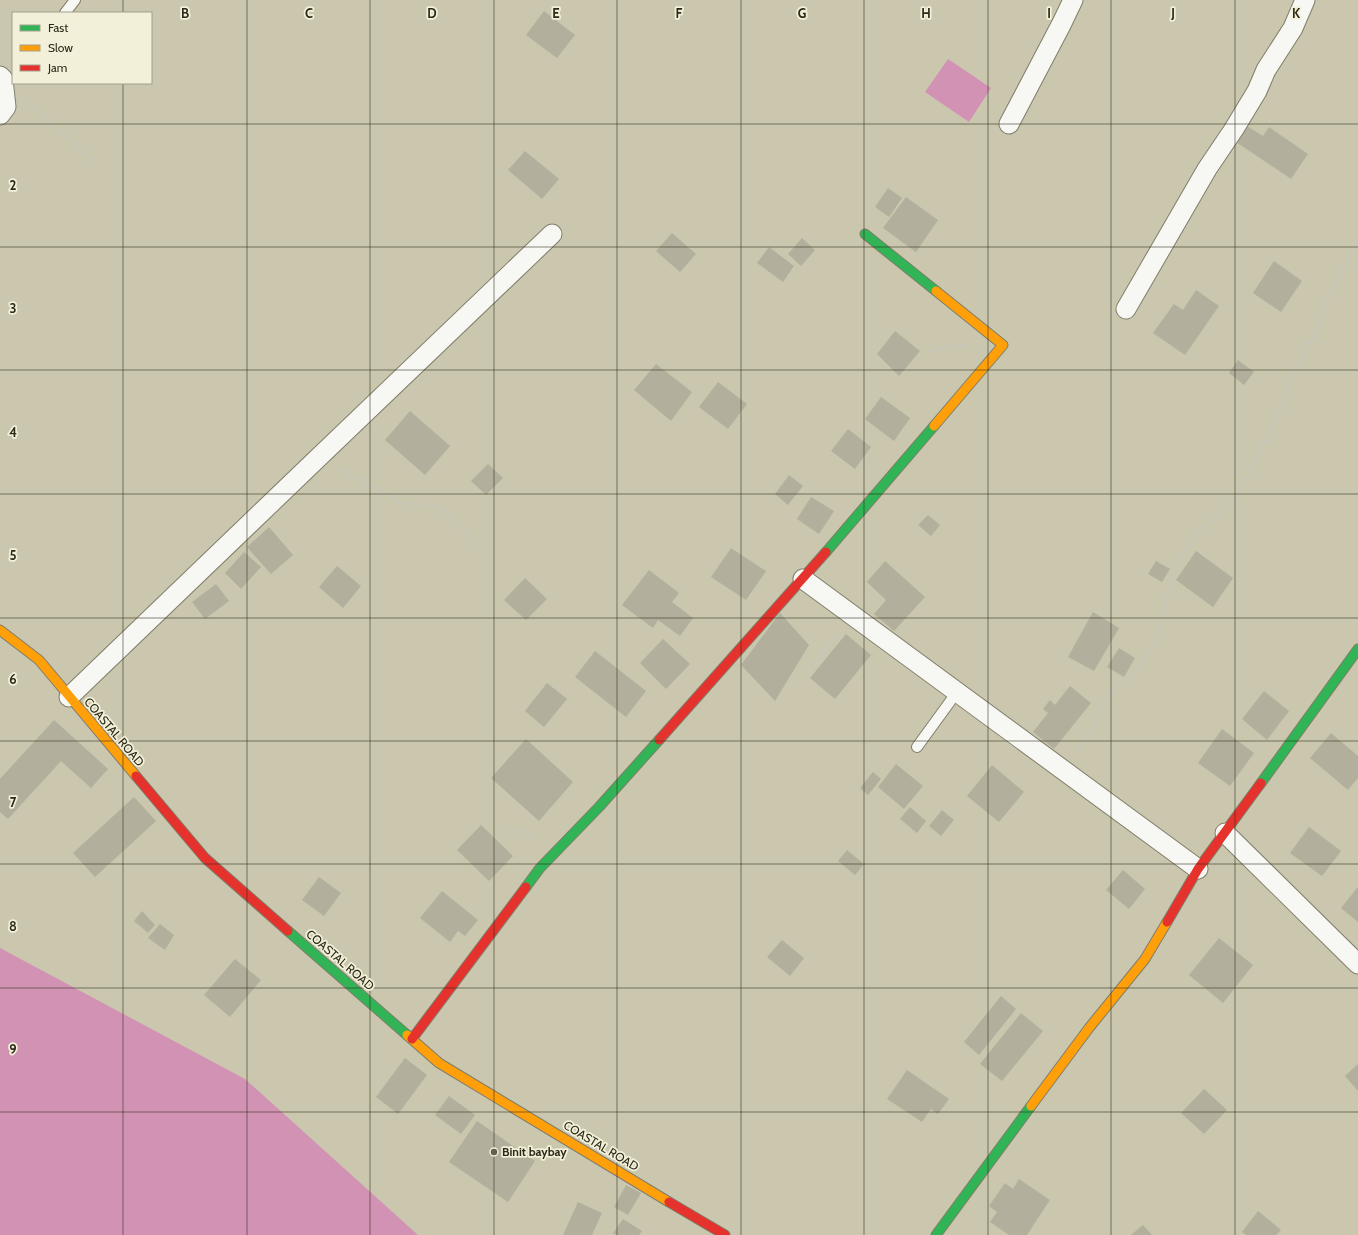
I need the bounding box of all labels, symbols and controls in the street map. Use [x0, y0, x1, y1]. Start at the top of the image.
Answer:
text: B [181, 5, 189, 21]
text: C [305, 5, 313, 21]
text: D [427, 5, 437, 21]
text: E [552, 5, 560, 21]
text: F [676, 5, 683, 21]
text: G [798, 5, 807, 21]
text: H [921, 5, 931, 21]
text: I [1047, 5, 1051, 21]
text: J [1170, 5, 1175, 21]
text: K [1292, 5, 1301, 21]
legend [12, 12, 152, 84]
text: Fast [48, 20, 68, 35]
text: Slow [48, 40, 73, 55]
text: Jam [47, 60, 67, 75]
text: 2 [10, 177, 17, 193]
text: 3 [9, 300, 17, 316]
text: 4 [9, 424, 17, 440]
text: 5 [10, 547, 17, 563]
text: 6 [9, 671, 17, 687]
street label: COASTAL ROAD [81, 694, 148, 769]
text: 7 [10, 794, 17, 810]
text: 8 [9, 918, 17, 934]
street label: COASTAL ROAD [303, 926, 378, 993]
text: 9 [9, 1041, 17, 1057]
street label: COASTAL ROAD [561, 1117, 642, 1174]
place label: Binit baybay [502, 1144, 567, 1159]
marker: Binit baybay [489, 1147, 499, 1157]

